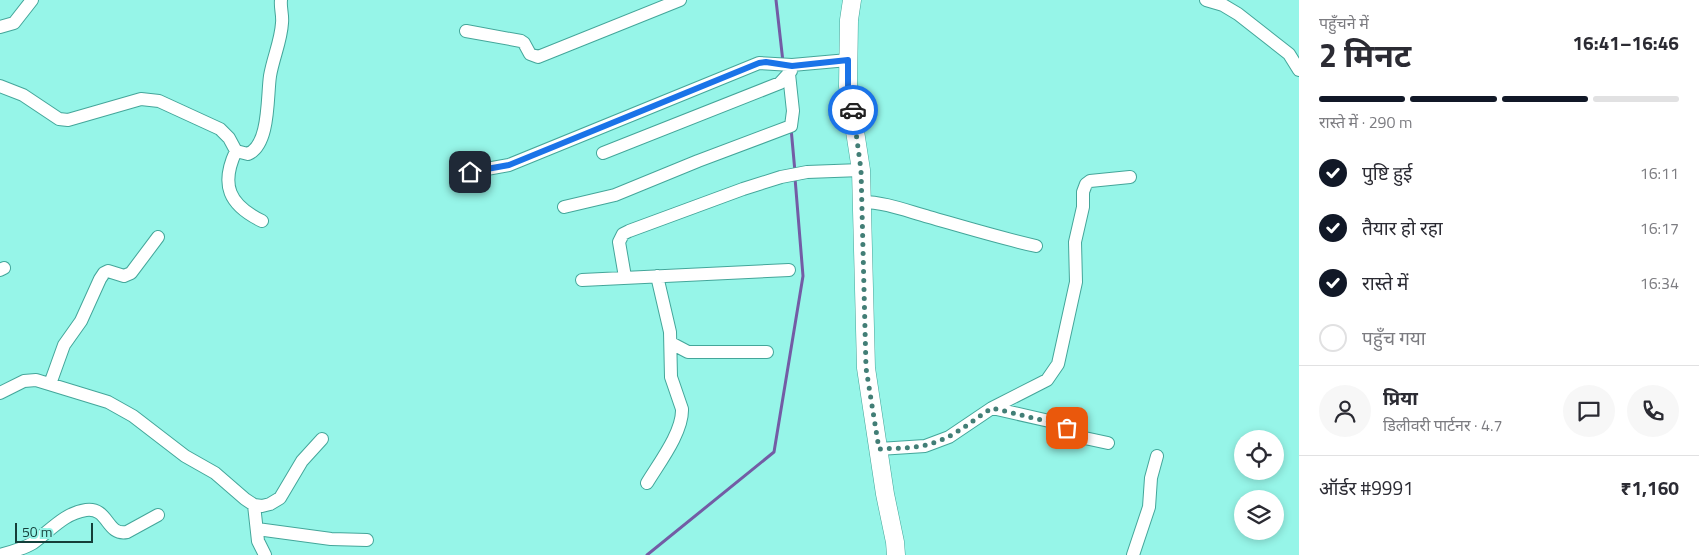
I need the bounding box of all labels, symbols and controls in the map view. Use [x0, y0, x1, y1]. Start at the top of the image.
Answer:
text: पहुँचने में [1319, 11, 1369, 35]
text: 16:41–16:46 [1572, 28, 1679, 57]
text: 2 मिनट [1319, 31, 1411, 79]
courier [828, 85, 878, 135]
icon: car [839, 96, 867, 124]
text: रास्ते में · 290 m [1319, 110, 1412, 134]
pin [449, 151, 491, 193]
icon: home [456, 158, 484, 186]
text: पुष्टि हुई [1362, 158, 1412, 187]
icon: check [1319, 159, 1347, 187]
text: 16:11 [1640, 161, 1679, 185]
text: तैयार हो रहा [1362, 213, 1443, 242]
icon: check [1319, 214, 1347, 242]
text: 16:17 [1640, 216, 1679, 240]
text: रास्ते में [1362, 268, 1408, 297]
icon: check [1319, 269, 1347, 297]
text: 16:34 [1640, 271, 1679, 295]
text: पहुँच गया [1362, 323, 1426, 352]
text: प्रिया [1383, 383, 1418, 412]
button: person [1319, 385, 1371, 437]
button: chat [1563, 385, 1615, 437]
button: phone [1627, 385, 1679, 437]
pin [1046, 407, 1088, 449]
text: डिलीवरी पार्टनर · 4.7 [1383, 413, 1502, 437]
icon: bag [1053, 414, 1081, 442]
map controls [1234, 430, 1284, 540]
button: locate [1234, 430, 1284, 480]
text: ऑर्डर #9991 [1319, 473, 1414, 502]
text: ₹1,160 [1621, 473, 1679, 502]
button: layers [1234, 490, 1284, 540]
scale bar [15, 520, 92, 543]
text: 50 m [22, 521, 52, 542]

